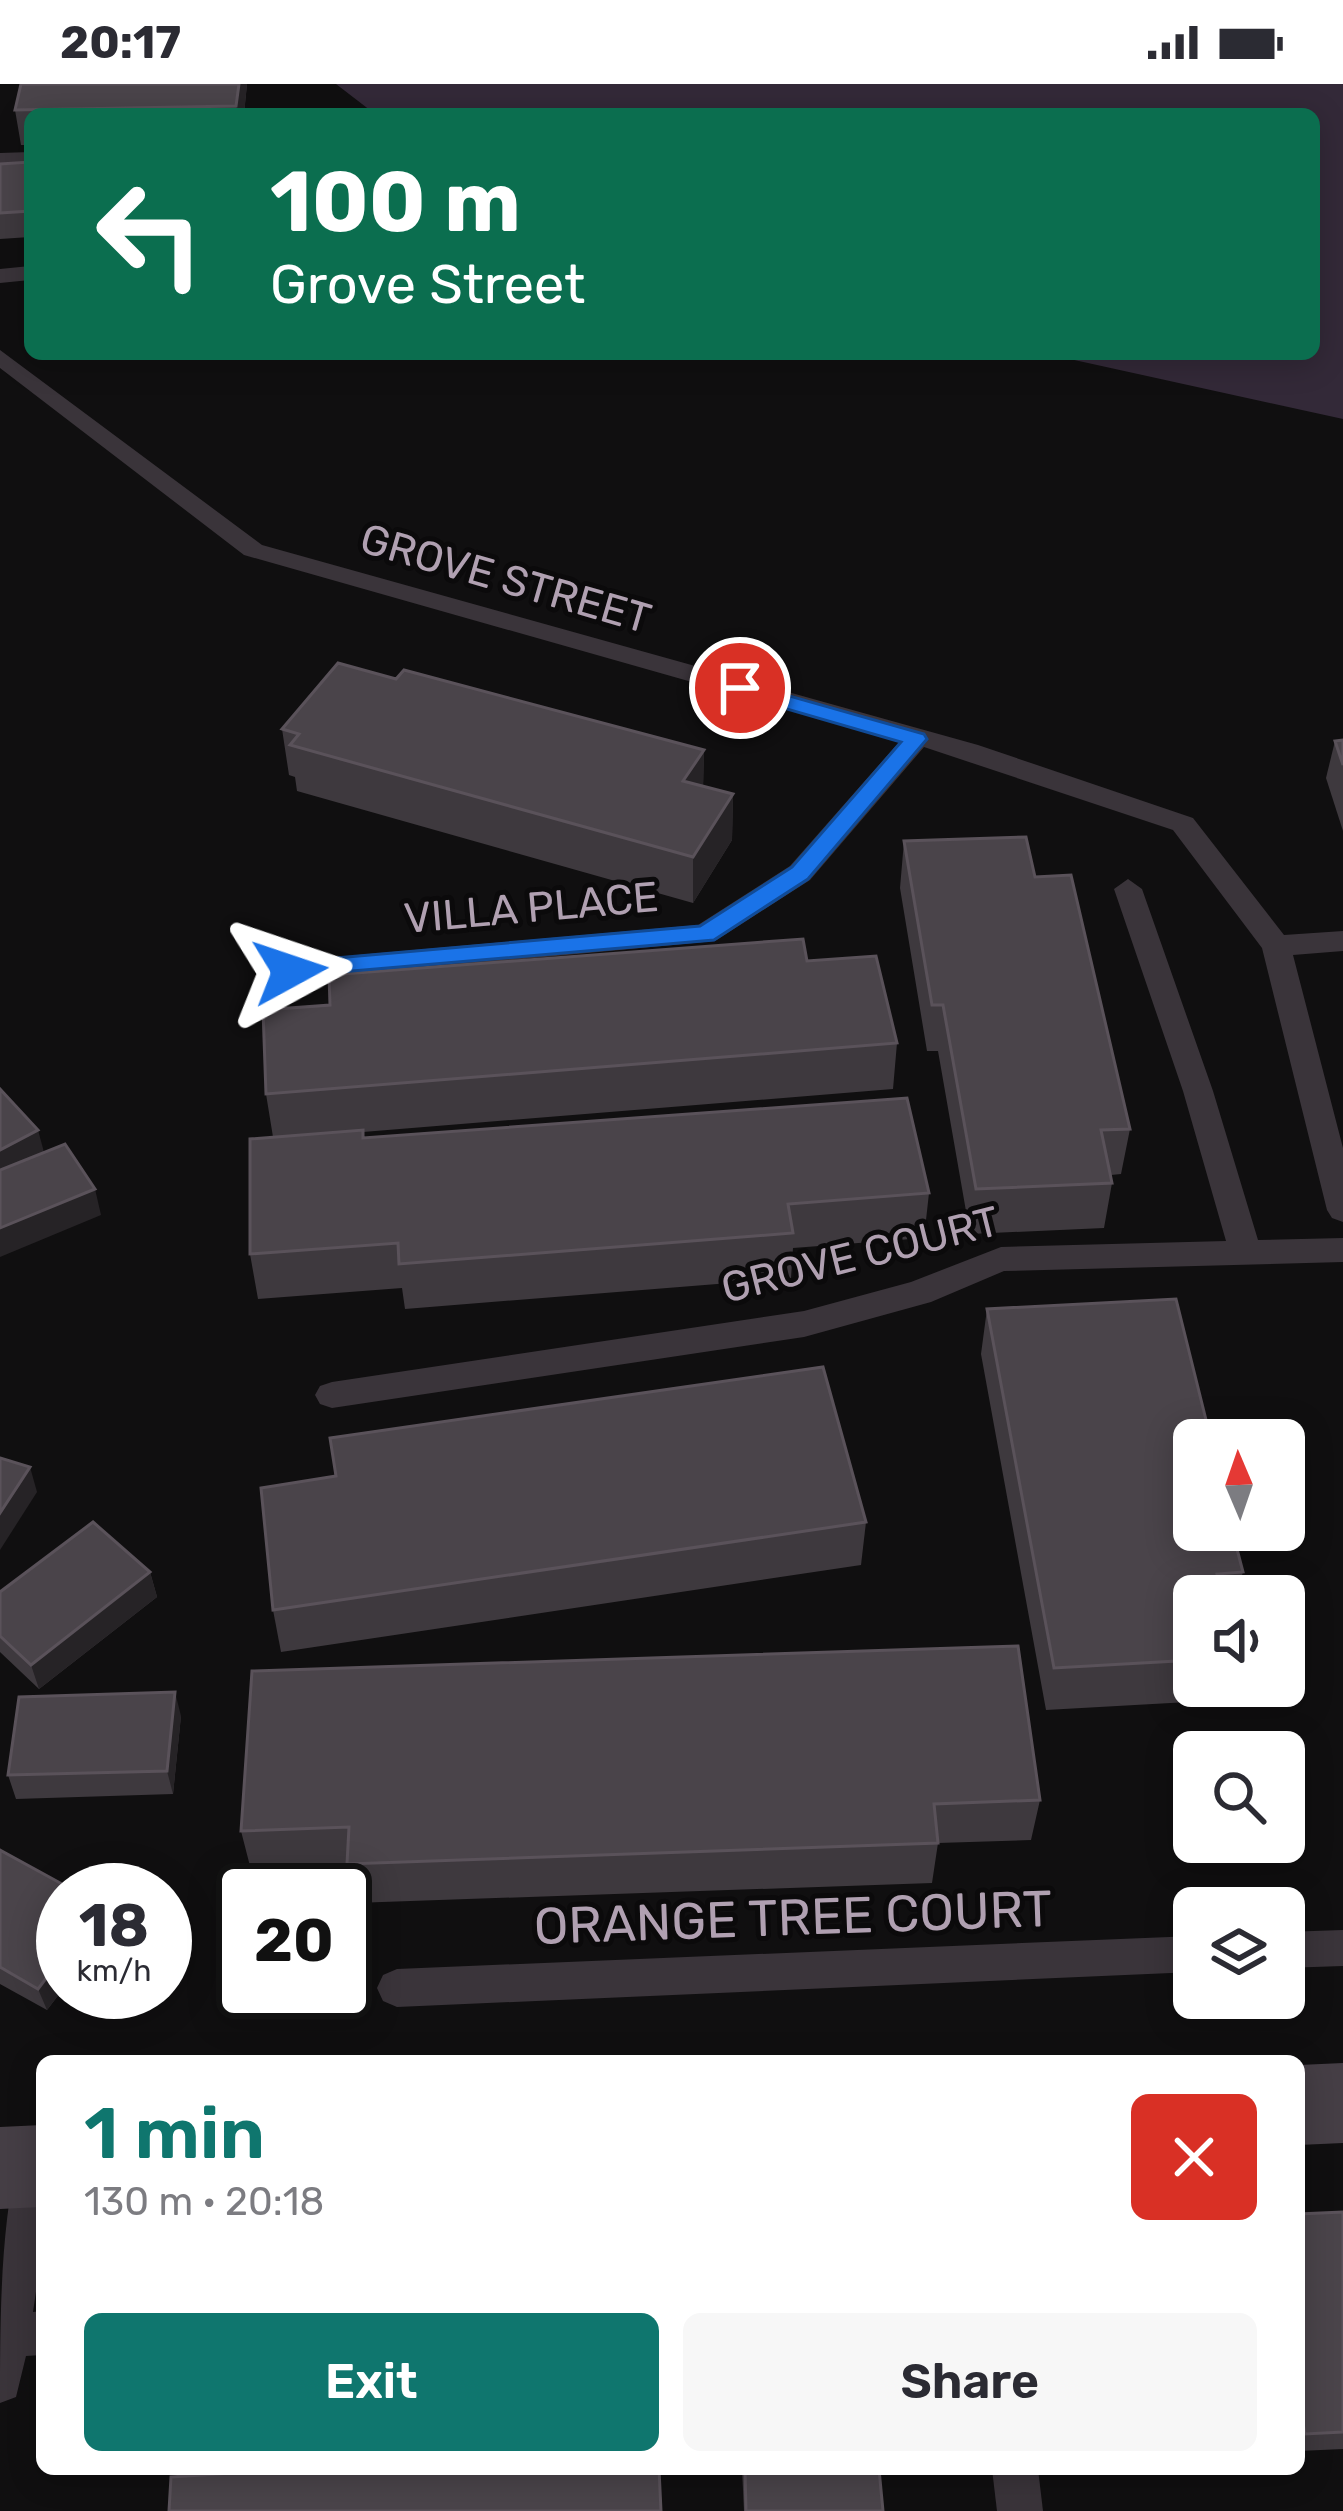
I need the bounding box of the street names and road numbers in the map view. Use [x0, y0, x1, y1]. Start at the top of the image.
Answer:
street label: GROVE STREET [355, 514, 657, 644]
street label: VILLA PLACE [402, 872, 660, 944]
street label: GROVE COURT [716, 1196, 1004, 1314]
street label: ORANGE TREE COURT [533, 1878, 1053, 1957]

